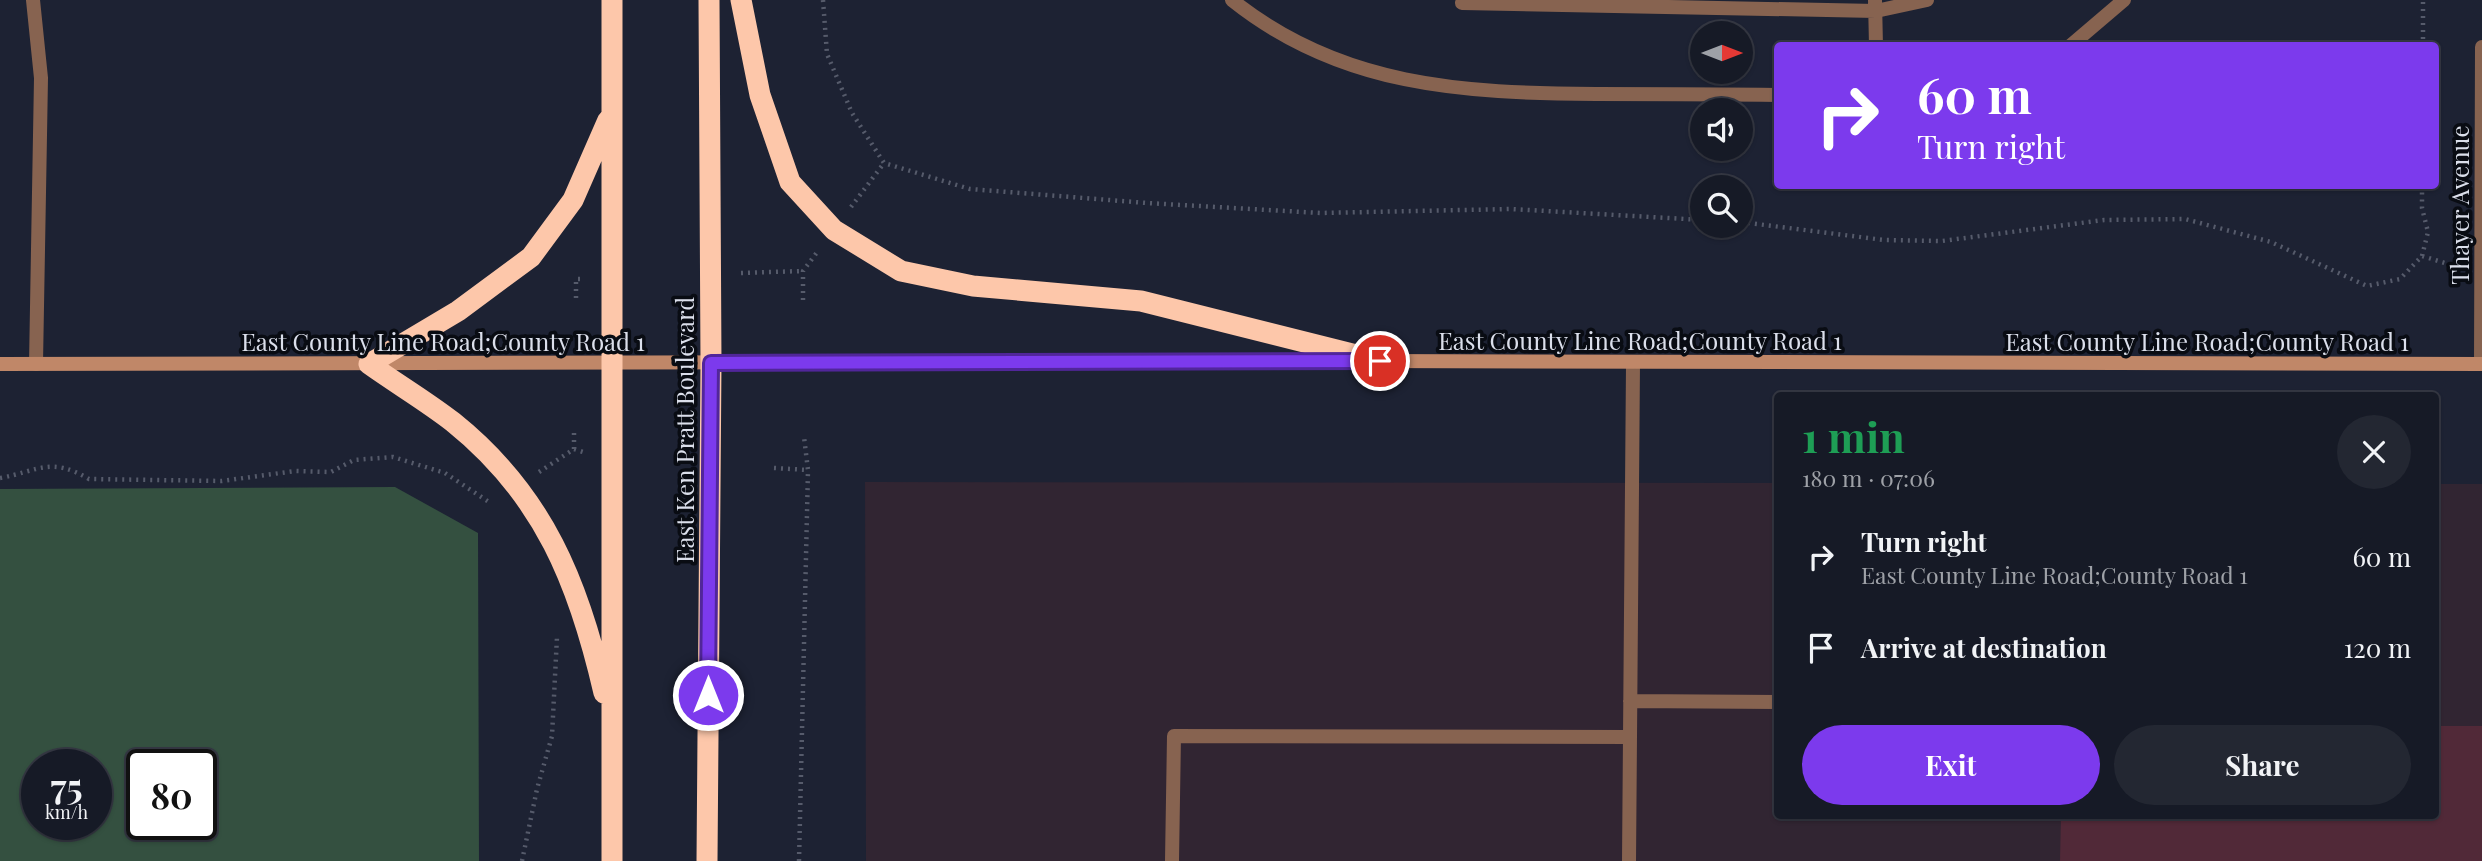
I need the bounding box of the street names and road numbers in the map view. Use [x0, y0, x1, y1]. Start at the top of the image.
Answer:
street label: Thayer Avenue [2443, 125, 2475, 285]
street label: East Ken Pratt Boulevard [668, 297, 700, 563]
street label: East County Line Road;County Road 1 [1438, 324, 1842, 356]
street label: East County Line Road;County Road 1 [241, 325, 645, 357]
street label: East County Line Road;County Road 1 [2005, 325, 2409, 357]

